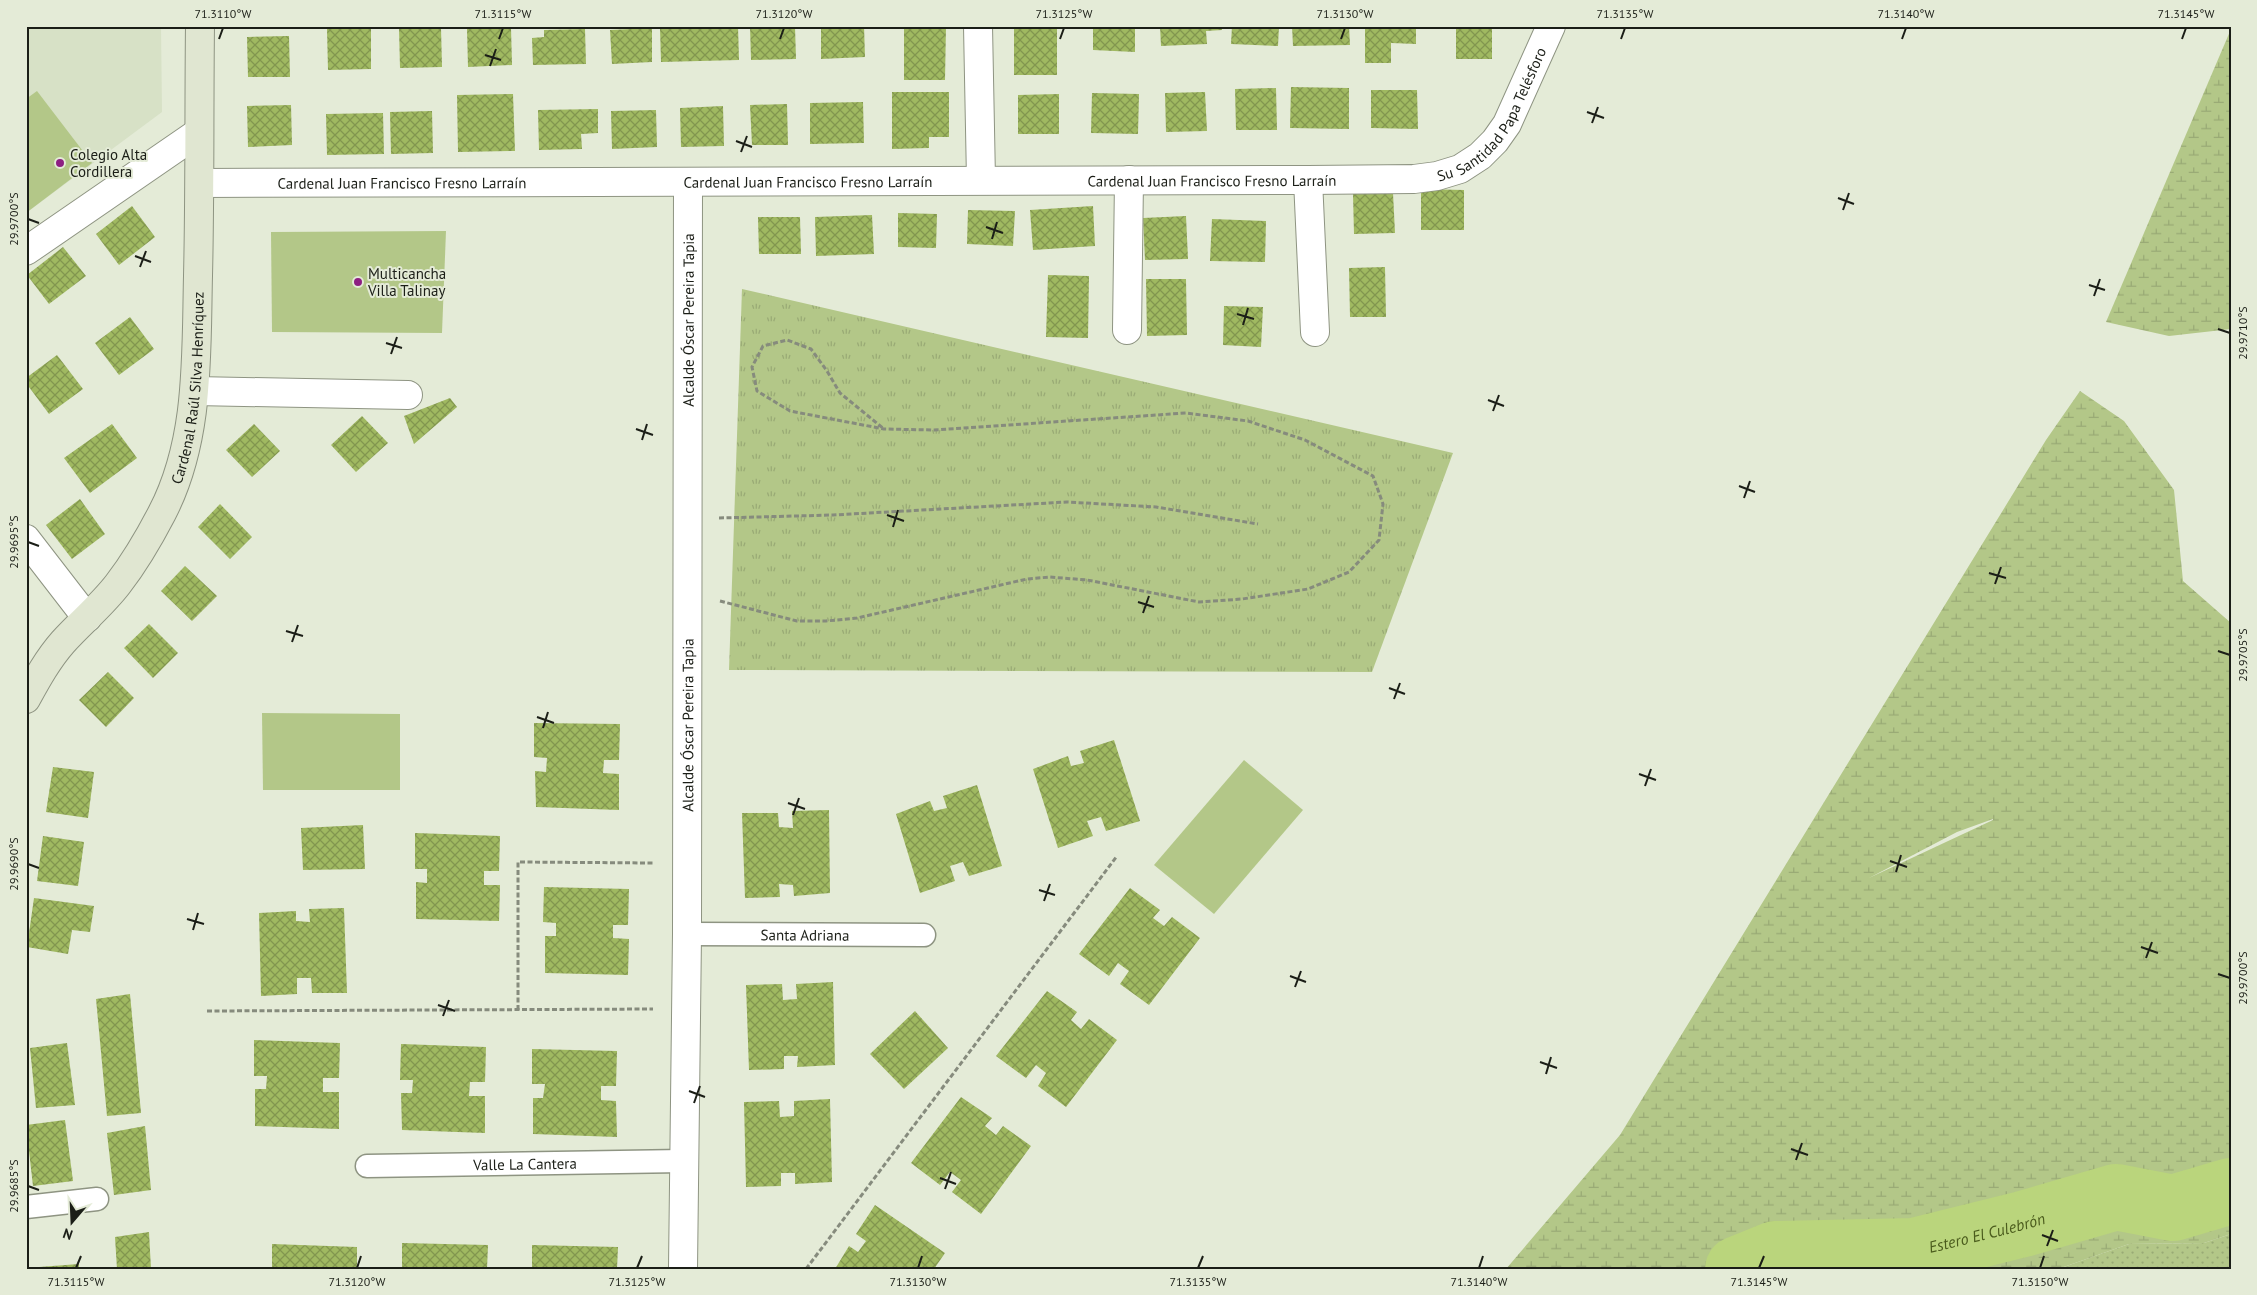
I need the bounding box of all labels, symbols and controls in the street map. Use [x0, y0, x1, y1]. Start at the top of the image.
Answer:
text: 71.3110°W [195, 6, 251, 21]
text: 71.3115°W [475, 6, 531, 21]
text: 71.3120°W [756, 6, 812, 21]
text: 71.3125°W [1036, 6, 1092, 21]
text: 71.3130°W [1317, 6, 1373, 21]
text: 71.3135°W [1597, 6, 1653, 21]
text: 71.3140°W [1878, 6, 1934, 21]
text: 71.3145°W [2158, 6, 2214, 21]
street label: Su Santidad Papa Telésforo [1434, 44, 1550, 185]
place label: Colegio Alta Cordillera [70, 145, 147, 181]
marker: Colegio Alta Cordillera [54, 157, 66, 169]
street label: Cardenal Juan Francisco Fresno Larraín [1088, 170, 1337, 190]
street label: Cardenal Juan Francisco Fresno Larraín [684, 172, 932, 191]
street label: Cardenal Juan Francisco Fresno Larraín [278, 173, 526, 192]
text: 29.9700°S [6, 192, 21, 246]
street label: Alcalde Óscar Pereira Tapia [678, 233, 697, 407]
place label: Multicancha Villa Talinay [367, 264, 446, 300]
marker: Multicancha Villa Talinay [352, 276, 364, 288]
street label: Cardenal Raúl Silva Henríquez [166, 292, 207, 487]
text: 29.9710°S [2235, 306, 2250, 360]
text: 29.9695°S [6, 515, 21, 569]
text: 29.9705°S [2235, 628, 2250, 682]
street label: Alcalde Óscar Pereira Tapia [678, 638, 697, 812]
text: 29.9690°S [6, 837, 21, 891]
street label: Santa Adriana [761, 925, 849, 944]
text: 29.9700°S [2235, 951, 2250, 1005]
street label: Valle La Cantera [472, 1153, 577, 1174]
text: 29.9685°S [6, 1159, 21, 1213]
north arrow [48, 1198, 98, 1248]
water label: Estero El Culebrón [1927, 1208, 2047, 1257]
text: N [60, 1224, 75, 1244]
text: 71.3115°W [48, 1274, 104, 1289]
text: 71.3120°W [329, 1274, 385, 1289]
text: 71.3125°W [609, 1274, 665, 1289]
text: 71.3130°W [890, 1274, 946, 1289]
text: 71.3135°W [1170, 1274, 1226, 1289]
text: 71.3140°W [1451, 1274, 1507, 1289]
text: 71.3145°W [1731, 1274, 1787, 1289]
text: 71.3150°W [2012, 1274, 2068, 1289]

